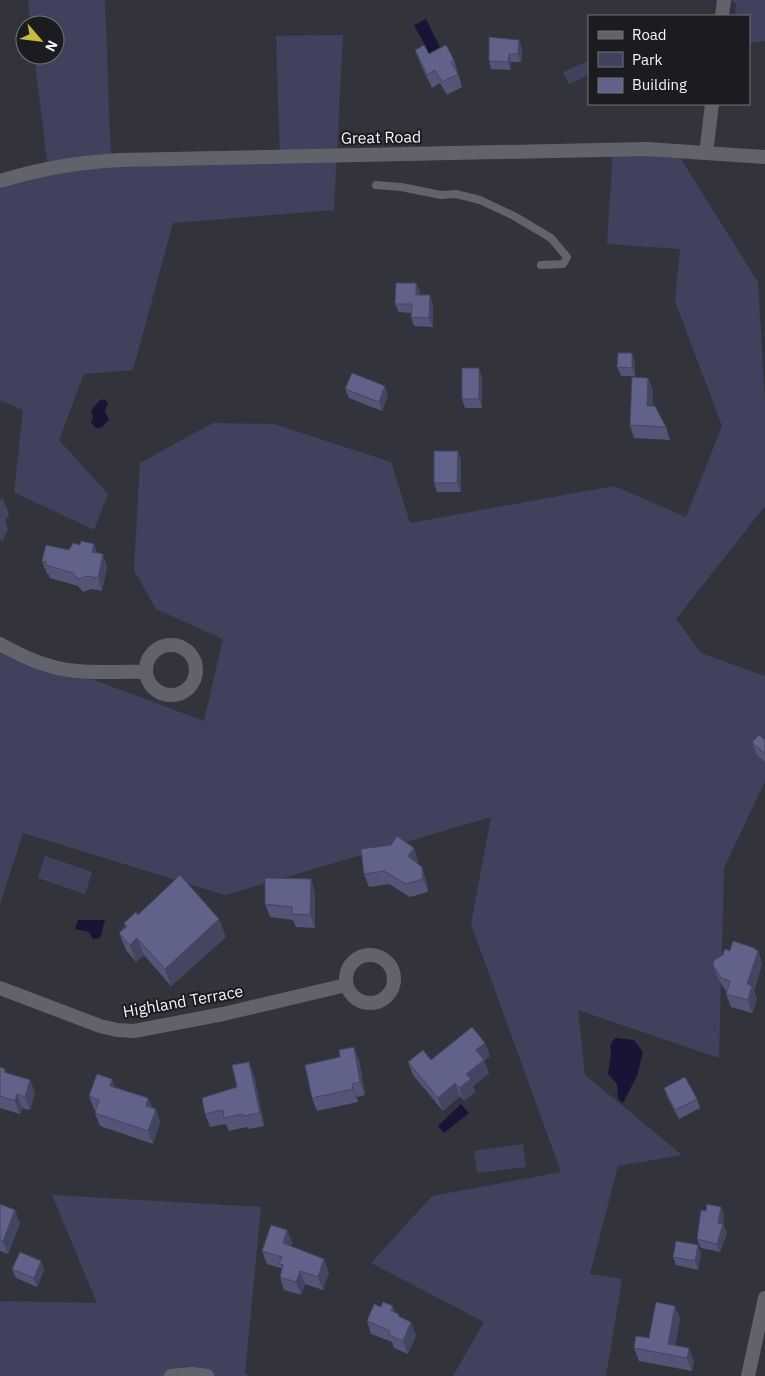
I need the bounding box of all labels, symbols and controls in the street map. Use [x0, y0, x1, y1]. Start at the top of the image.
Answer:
north arrow [15, 15, 65, 65]
legend [588, 15, 750, 105]
text: Road [632, 25, 667, 44]
text: N [41, 37, 62, 55]
text: Park [632, 50, 662, 69]
text: Building [632, 75, 687, 94]
street label: Great Road [341, 126, 421, 148]
street label: Highland Terrace [121, 981, 245, 1021]

